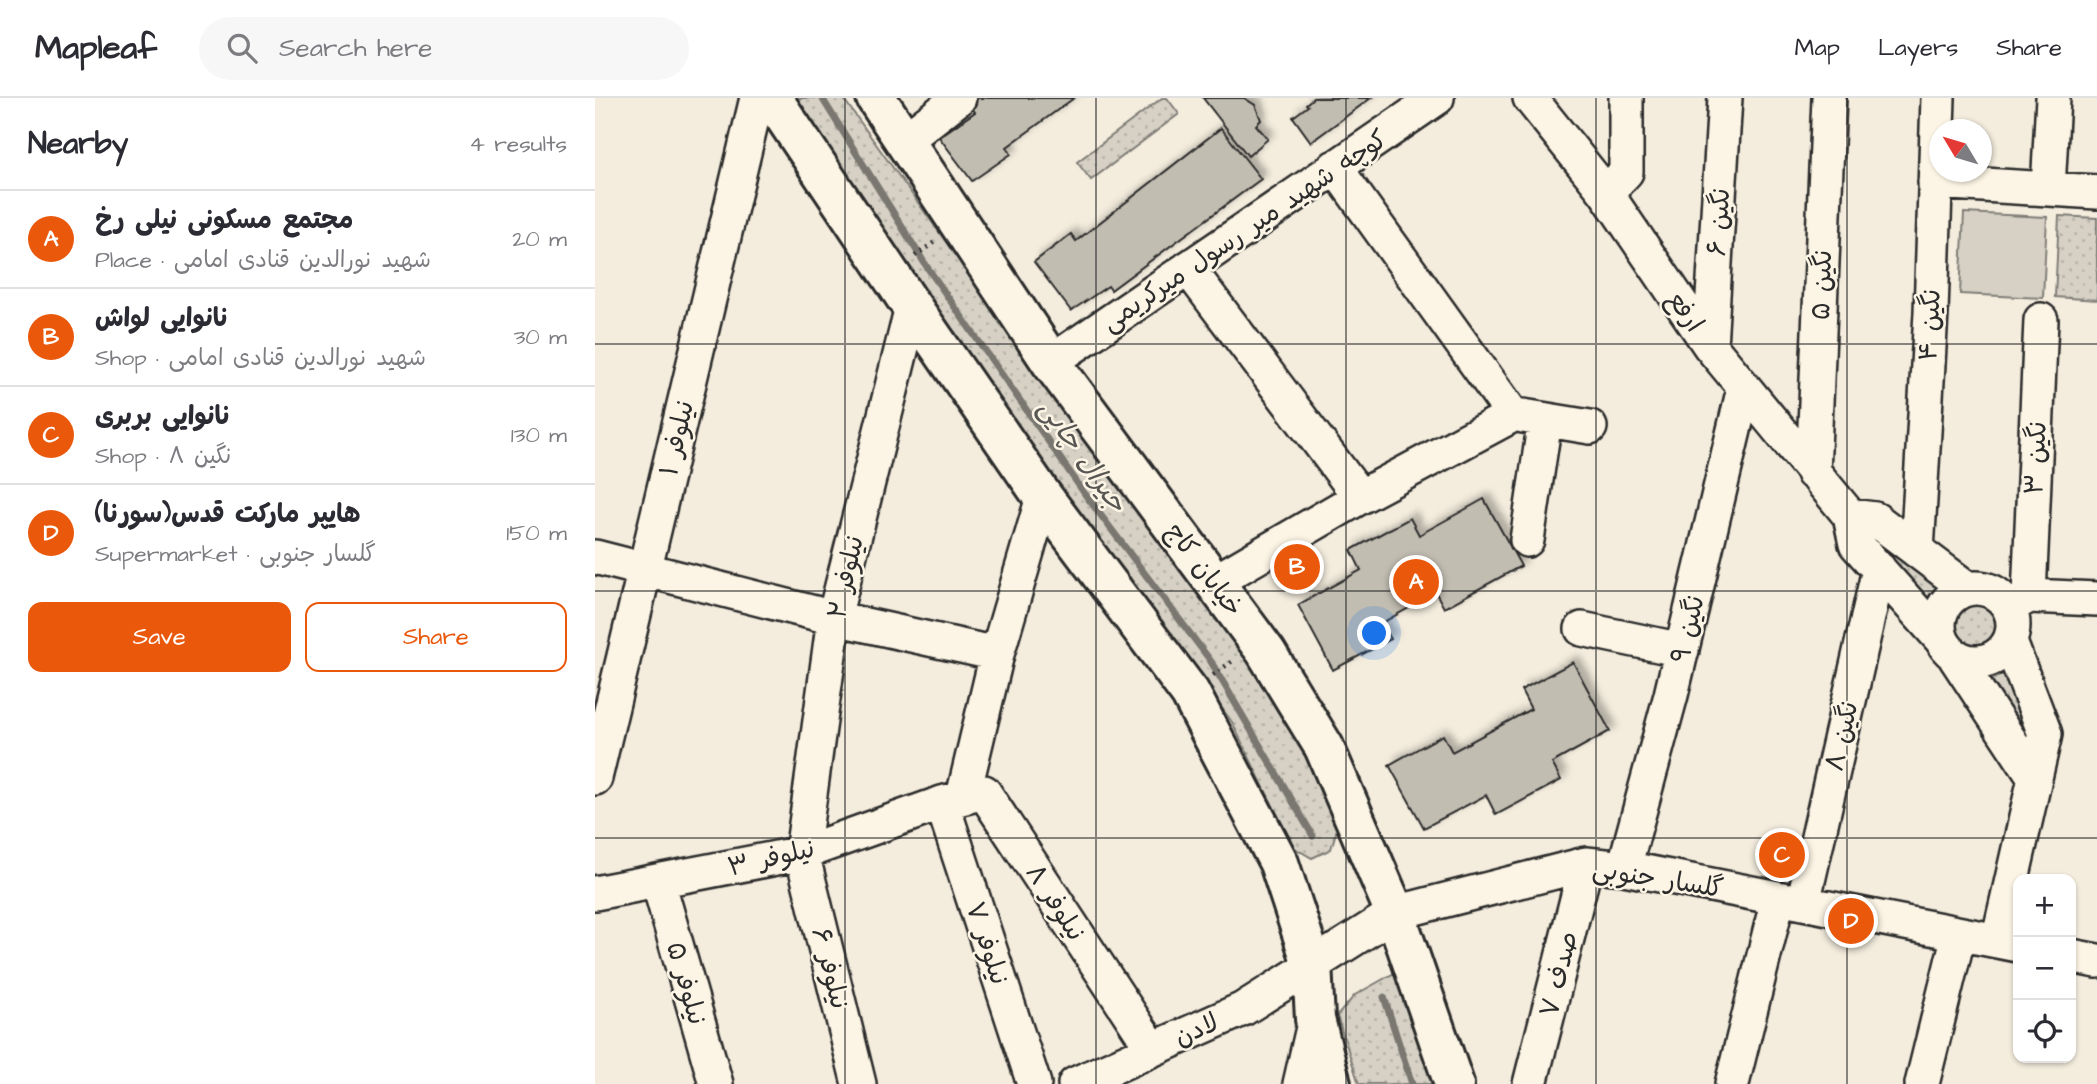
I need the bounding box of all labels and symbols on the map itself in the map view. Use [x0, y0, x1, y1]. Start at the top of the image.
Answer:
north arrow [1929, 119, 1992, 182]
street label: کوچه شهید میر رسول میرکریمی [1094, 121, 1395, 340]
street label: نگین ۶ [1699, 187, 1739, 257]
street label: نگین ۵ [1803, 249, 1841, 321]
street label: ارفع [1658, 284, 1712, 339]
street label: نگین ۴ [1910, 288, 1950, 362]
water label: جیرال چایی [1029, 391, 1137, 521]
street label: نیلوفر ۱ [651, 397, 703, 479]
street label: نگین ۳ [2016, 420, 2056, 496]
street label: خیابان کاج [1157, 515, 1251, 624]
street label: نیلوفر ۲ [819, 532, 873, 622]
pin: B [1274, 541, 1320, 593]
pin: A [1393, 556, 1439, 608]
street label: نگین ۹ [1662, 591, 1714, 667]
your location [1357, 616, 1391, 650]
street label: نگین ۸ [1816, 698, 1867, 775]
pin: C [1759, 829, 1805, 881]
street label: نیلوفر ۳ [724, 831, 818, 885]
street label: گلسار جنوبی [1590, 851, 1726, 907]
street label: نیلوفر ۸ [1017, 857, 1093, 948]
pin: D [1828, 895, 1874, 947]
street label: نیلوفر ۷ [957, 897, 1017, 989]
street label: نیلوفر ۶ [803, 924, 857, 1013]
street label: صدف ۷ [1531, 928, 1587, 1021]
street label: نیلوفر ۵ [657, 938, 715, 1029]
street label: لادن [1169, 1004, 1224, 1055]

